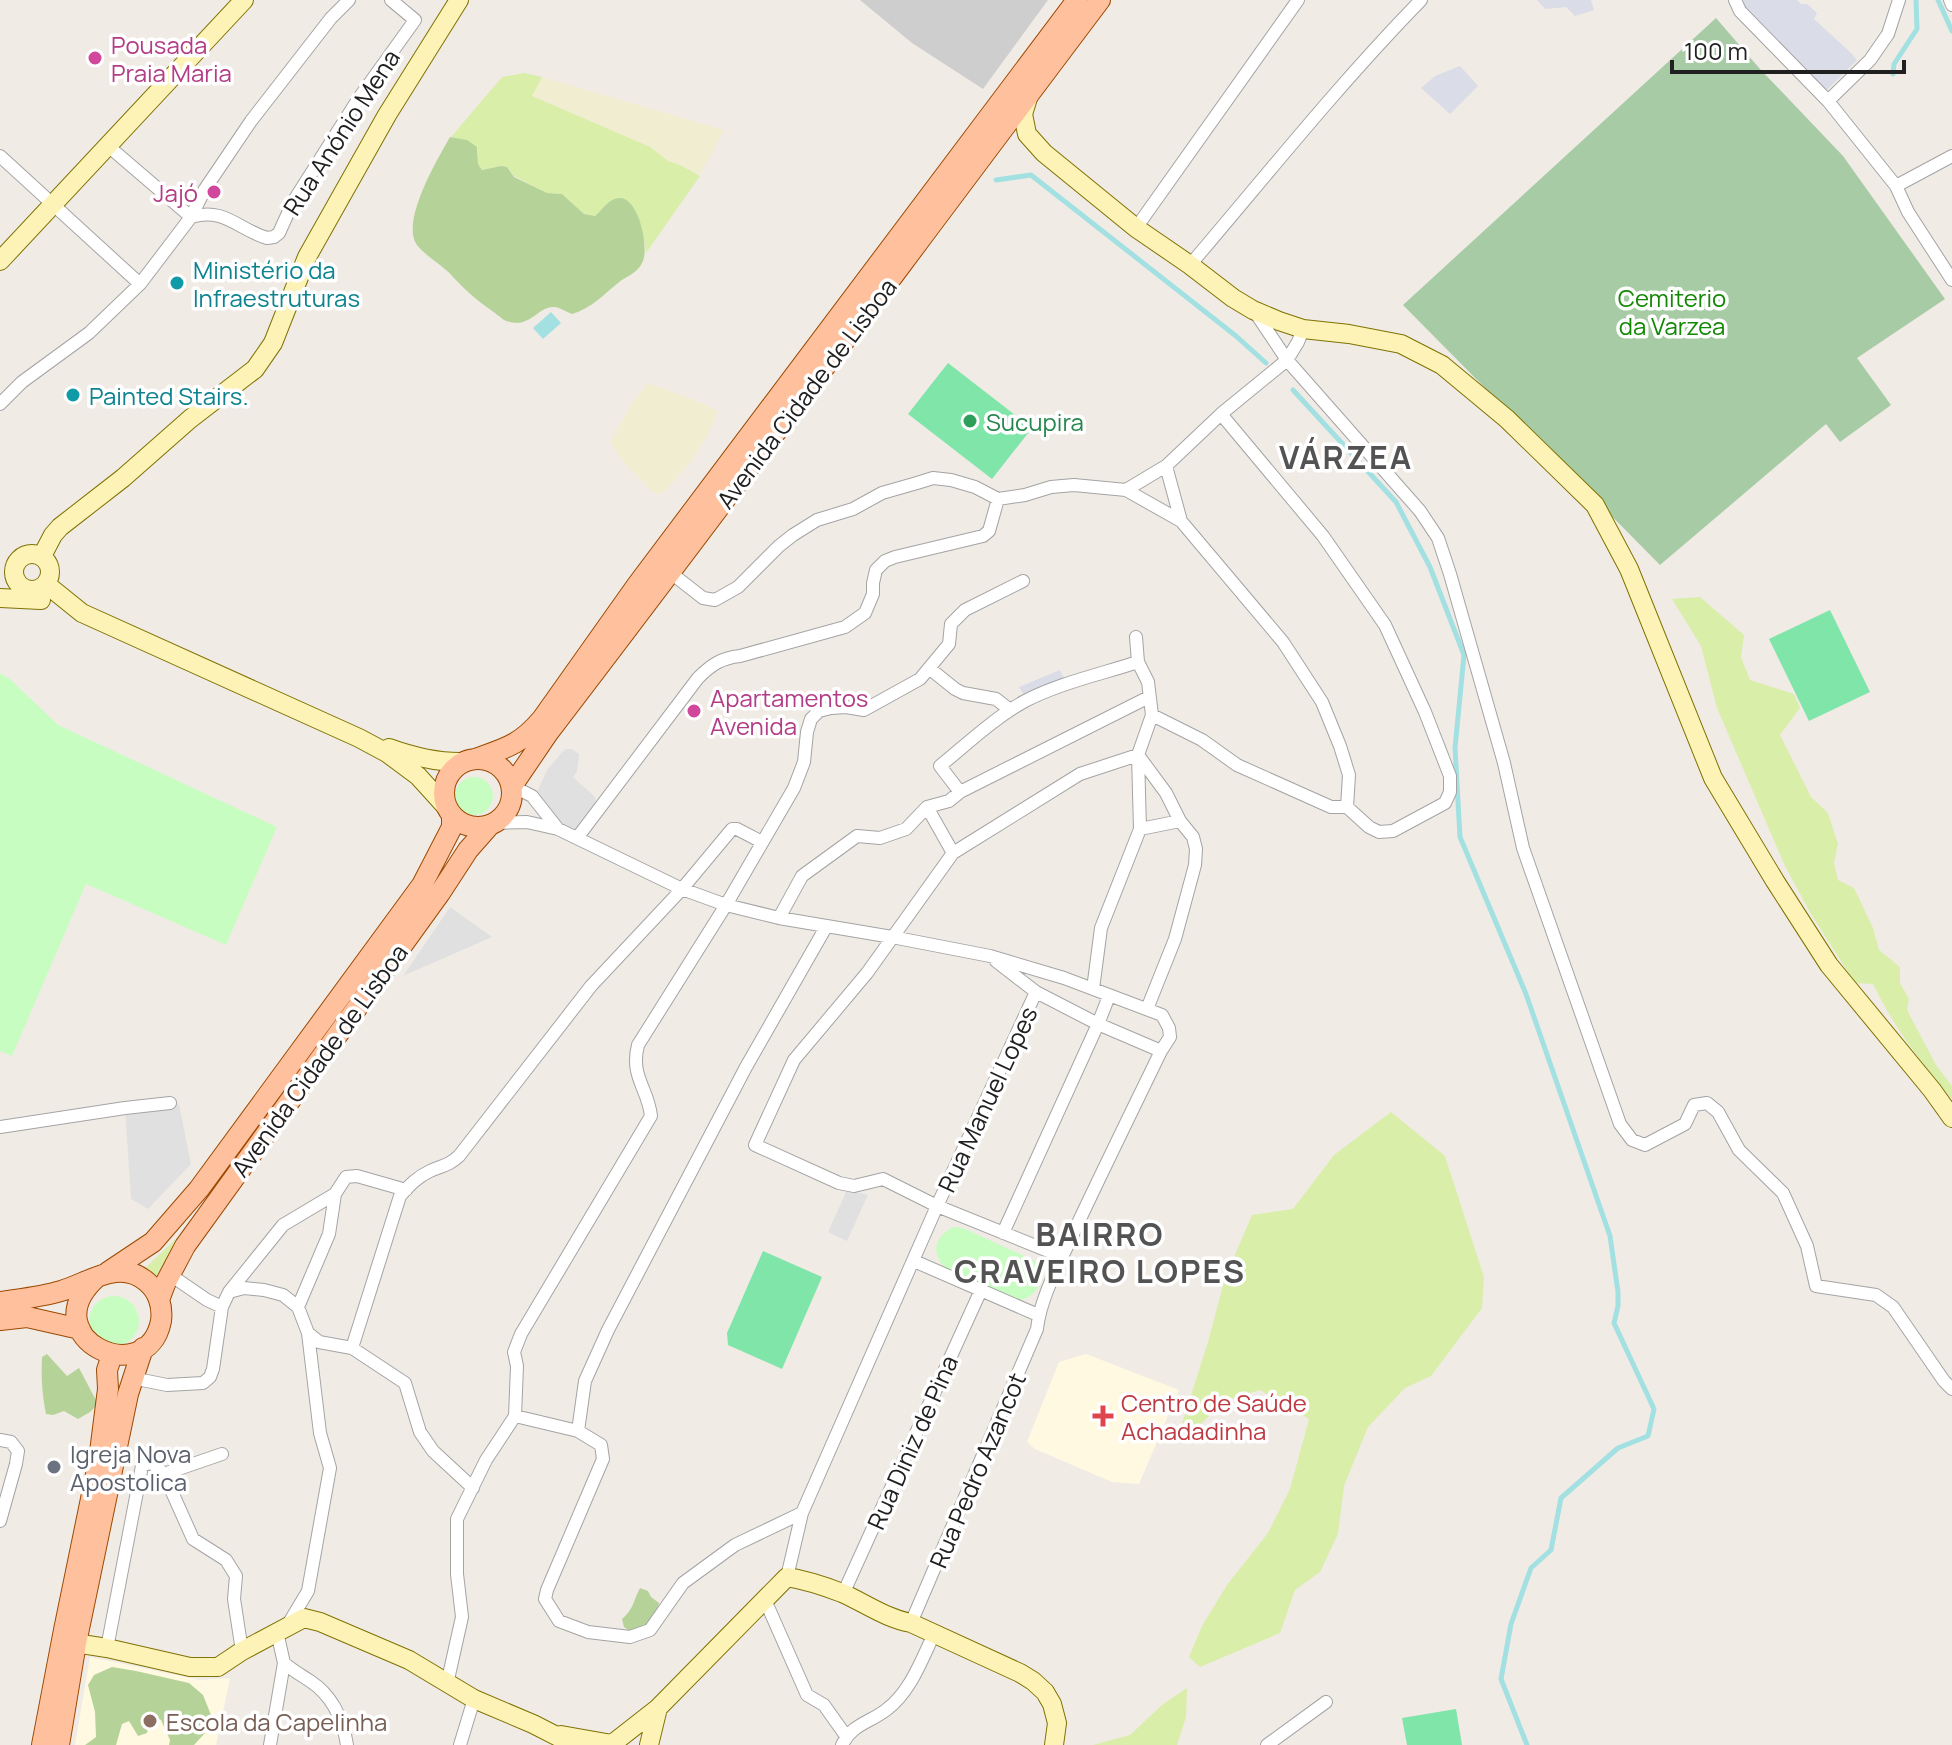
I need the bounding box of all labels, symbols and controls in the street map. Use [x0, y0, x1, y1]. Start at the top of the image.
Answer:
scale bar [1672, 24, 1904, 74]
place label: Pousada Praia Maria [111, 28, 232, 89]
text: 100 m [1684, 34, 1748, 67]
street label: Rua Anónio Mena [275, 43, 407, 221]
marker: Pousada Praia Maria [86, 49, 104, 67]
place label: Jajó [153, 176, 198, 209]
marker: Jajó [205, 183, 223, 201]
place label: Ministério da Infraestruturas [193, 253, 360, 314]
street label: Avenida Cidade de Lisboa [708, 271, 904, 515]
marker: Ministério da Infraestruturas [168, 274, 186, 292]
park label: Cemiterio da Varzea [1618, 281, 1726, 342]
place label: Painted Stairs. [89, 379, 249, 412]
marker: Painted Stairs. [64, 386, 82, 404]
place label: Sucupira [986, 405, 1084, 438]
marker: Sucupira [961, 412, 979, 430]
district label: VÁRZEA [1279, 435, 1413, 479]
place label: Apartamentos Avenida [710, 681, 868, 742]
marker: Apartamentos Avenida [685, 702, 703, 720]
street label: Avenida Cidade de Lisboa [223, 937, 415, 1183]
street label: Rua Manuel Lopes [930, 1001, 1044, 1197]
district label: BAIRRO CRAVEIRO LOPES [954, 1212, 1246, 1293]
street label: Rua Diniz de Pina [859, 1350, 965, 1534]
street label: Rua Pedro Azancot [921, 1367, 1033, 1573]
place label: Centro de Saúde Achadadinha [1121, 1386, 1307, 1447]
marker: Centro de Saúde Achadadinha [1092, 1405, 1114, 1427]
place label: Igreja Nova Apostolica [70, 1437, 191, 1498]
marker: Igreja Nova Apostolica [45, 1458, 63, 1476]
place label: Escola da Capelinha [166, 1705, 387, 1738]
marker: Escola da Capelinha [141, 1712, 159, 1730]

